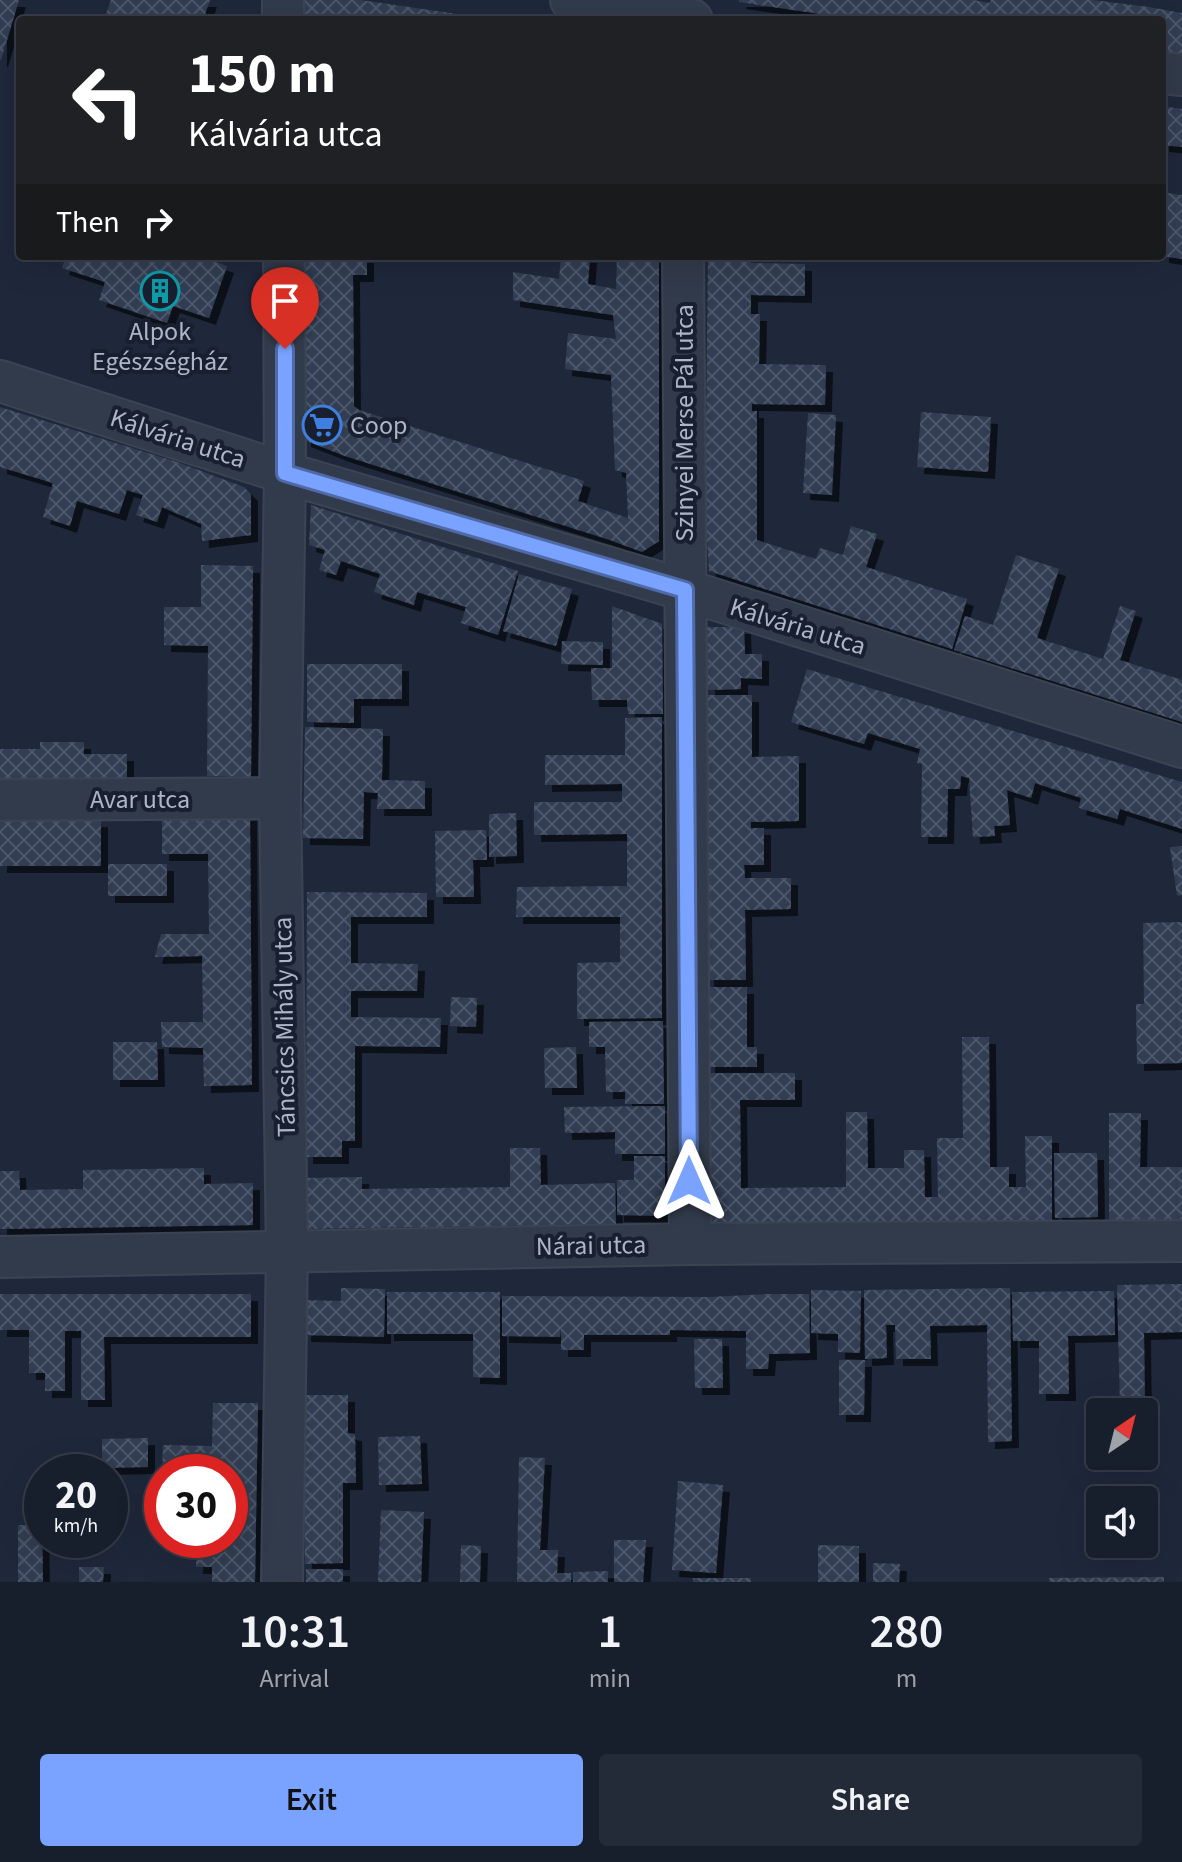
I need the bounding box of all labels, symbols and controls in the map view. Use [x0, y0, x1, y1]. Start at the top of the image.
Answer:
text: 150 m [188, 35, 336, 114]
icon: left [56, 48, 160, 152]
text: Kálvária utca [188, 109, 383, 160]
icon: right [136, 200, 180, 244]
text: Then [56, 201, 120, 244]
pin [251, 267, 319, 349]
building icon: Alpok Egészségház [139, 270, 181, 312]
icon: arrive [263, 279, 307, 323]
street label: Szinyei Merse Pál utca [666, 304, 703, 542]
place label: Alpok Egészségház [92, 313, 228, 380]
street label: Kálvária utca [105, 399, 250, 478]
supermarket icon: Coop [301, 404, 343, 446]
place label: Coop [350, 407, 407, 444]
street label: Kálvária utca [725, 588, 870, 665]
street label: Avar utca [90, 781, 190, 818]
street label: Táncsics Mihály utca [264, 917, 305, 1137]
position arrow [647, 1139, 731, 1223]
street label: Nárai utca [536, 1226, 646, 1265]
north arrow [1086, 1398, 1158, 1470]
map controls [1086, 1398, 1158, 1558]
speed limit sign: 30 [144, 1454, 248, 1558]
text: 20 [55, 1467, 97, 1524]
button: sound [1086, 1486, 1158, 1558]
text: km/h [54, 1512, 98, 1540]
text: 10:31 [239, 1598, 350, 1666]
text: 1 [598, 1598, 622, 1666]
text: 280 [870, 1598, 943, 1666]
text: Arrival [259, 1660, 329, 1697]
text: min [589, 1660, 631, 1697]
text: m [896, 1660, 917, 1697]
button: Exit [40, 1754, 583, 1846]
button: Share [599, 1754, 1142, 1846]

